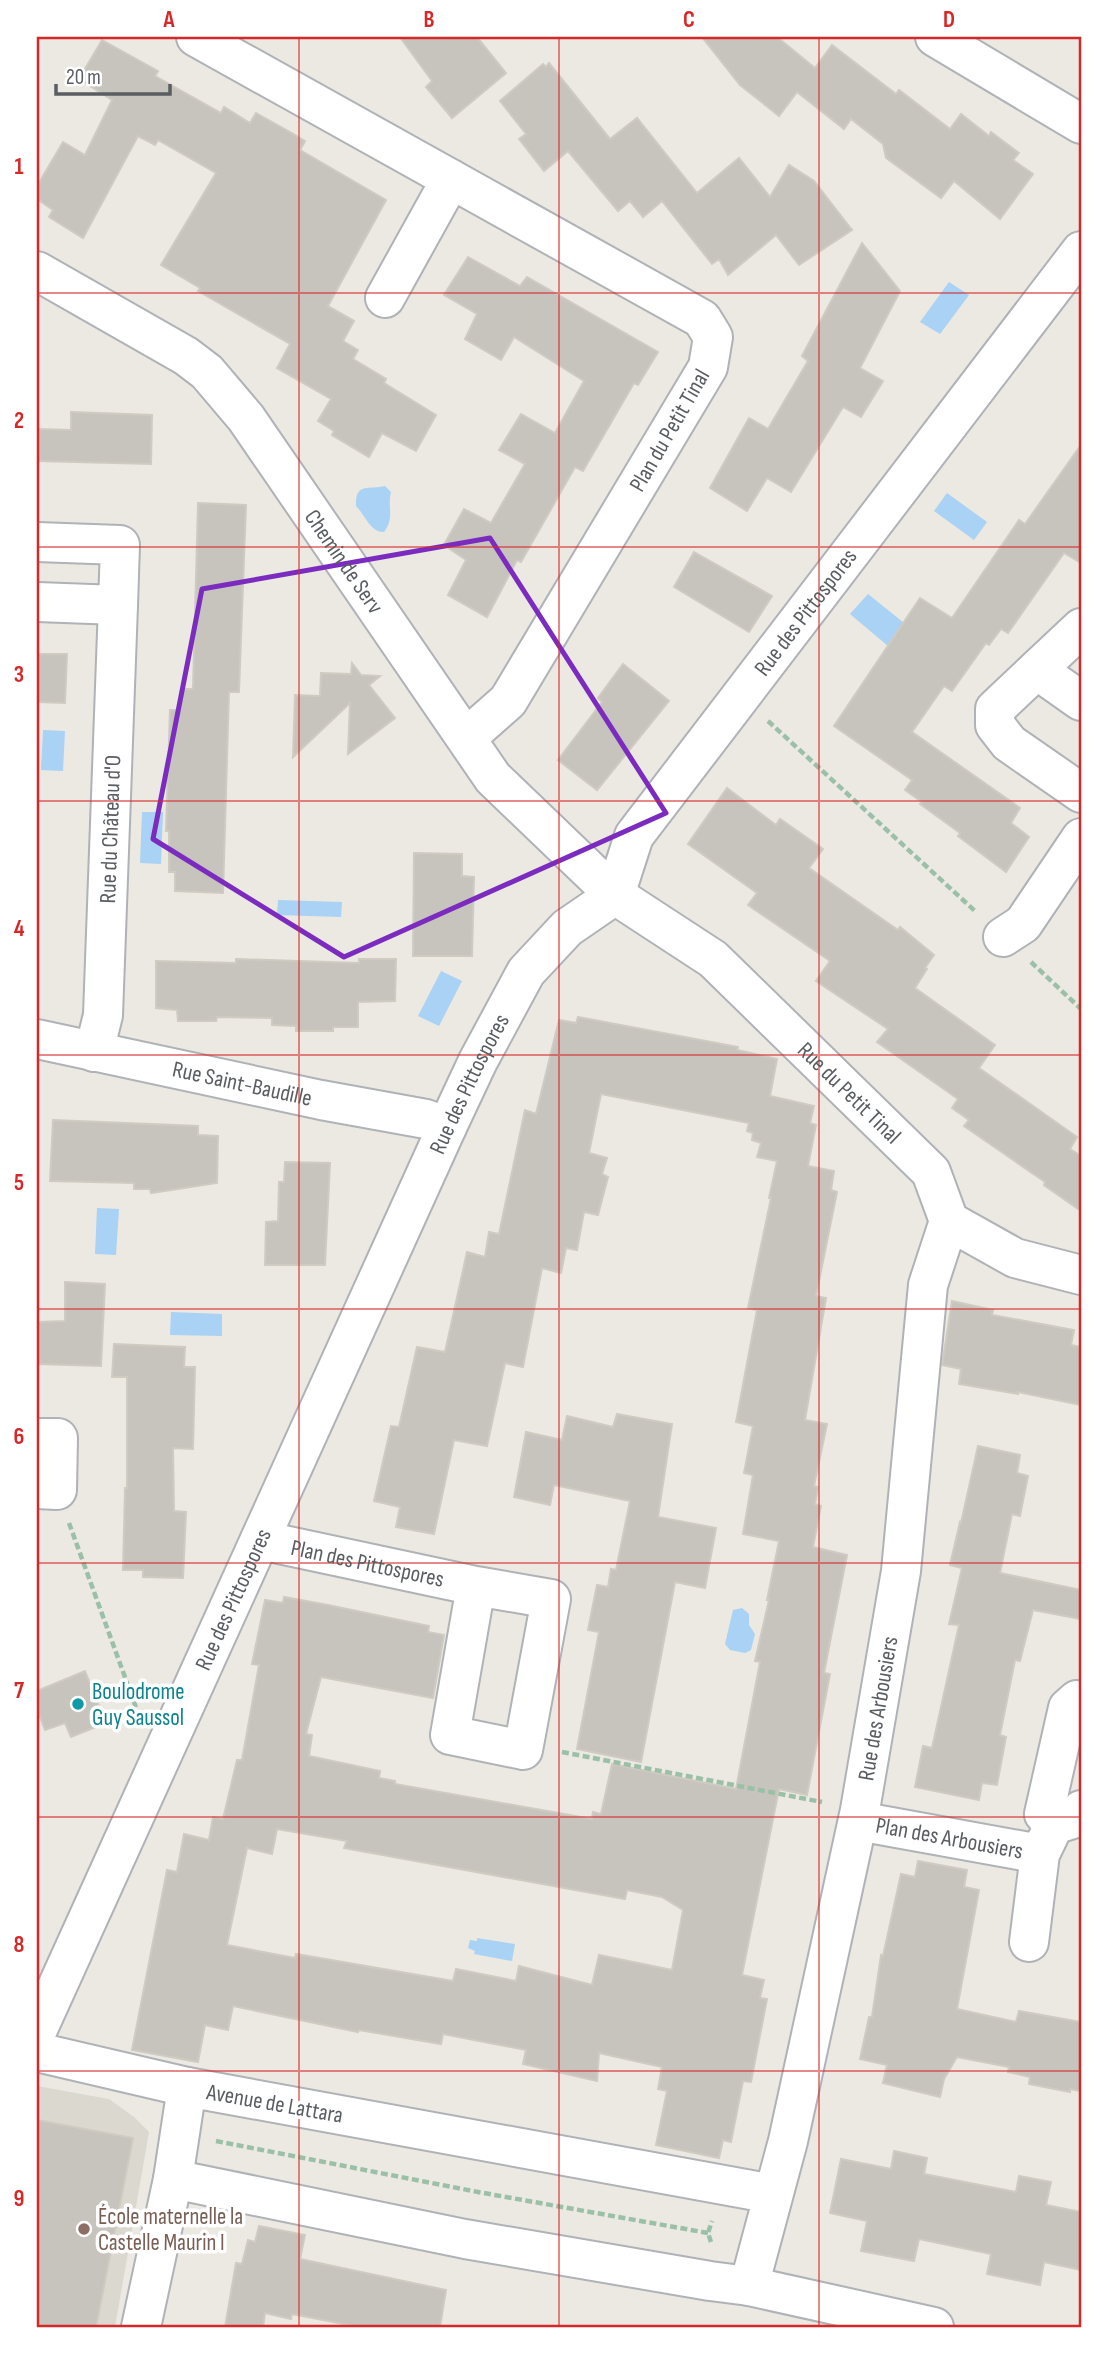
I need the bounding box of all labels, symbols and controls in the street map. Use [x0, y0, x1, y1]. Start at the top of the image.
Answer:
text: A [163, 6, 176, 34]
text: B [424, 6, 435, 34]
text: C [683, 6, 695, 34]
text: D [943, 6, 955, 34]
scale bar [56, 52, 170, 96]
text: 20 m [66, 65, 101, 90]
text: 1 [14, 153, 24, 181]
street label: Plan du Petit Tinal [624, 364, 716, 497]
text: 2 [14, 407, 24, 435]
street label: Chemin de Serv [298, 504, 389, 619]
street label: Rue des Pittospores [749, 543, 863, 682]
text: 3 [14, 661, 24, 689]
street label: Rue du Château d'O [94, 754, 128, 904]
text: 4 [14, 915, 25, 943]
street label: Rue des Pittospores [424, 1009, 516, 1159]
street label: Rue du Petit Tinal [791, 1037, 907, 1150]
street label: Rue Saint-Baudille [170, 1055, 315, 1113]
text: 5 [14, 1169, 24, 1197]
text: 6 [14, 1423, 24, 1451]
street label: Rue des Pittospores [189, 1525, 278, 1675]
street label: Plan des Pittospores [288, 1534, 446, 1594]
street label: Rue des Arbousiers [852, 1634, 905, 1783]
text: 7 [14, 1677, 24, 1705]
place label: Boulodrome Guy Saussol [92, 1678, 185, 1732]
marker: Boulodrome Guy Saussol [70, 1696, 86, 1712]
street label: Plan des Arbousiers [873, 1811, 1025, 1866]
text: 8 [14, 1931, 25, 1959]
street label: Avenue de Lattara [204, 2078, 345, 2130]
text: 9 [14, 2185, 24, 2213]
place label: École maternelle la Castelle Maurin I [98, 2203, 243, 2257]
marker: École maternelle la Castelle Maurin I [76, 2221, 92, 2237]

